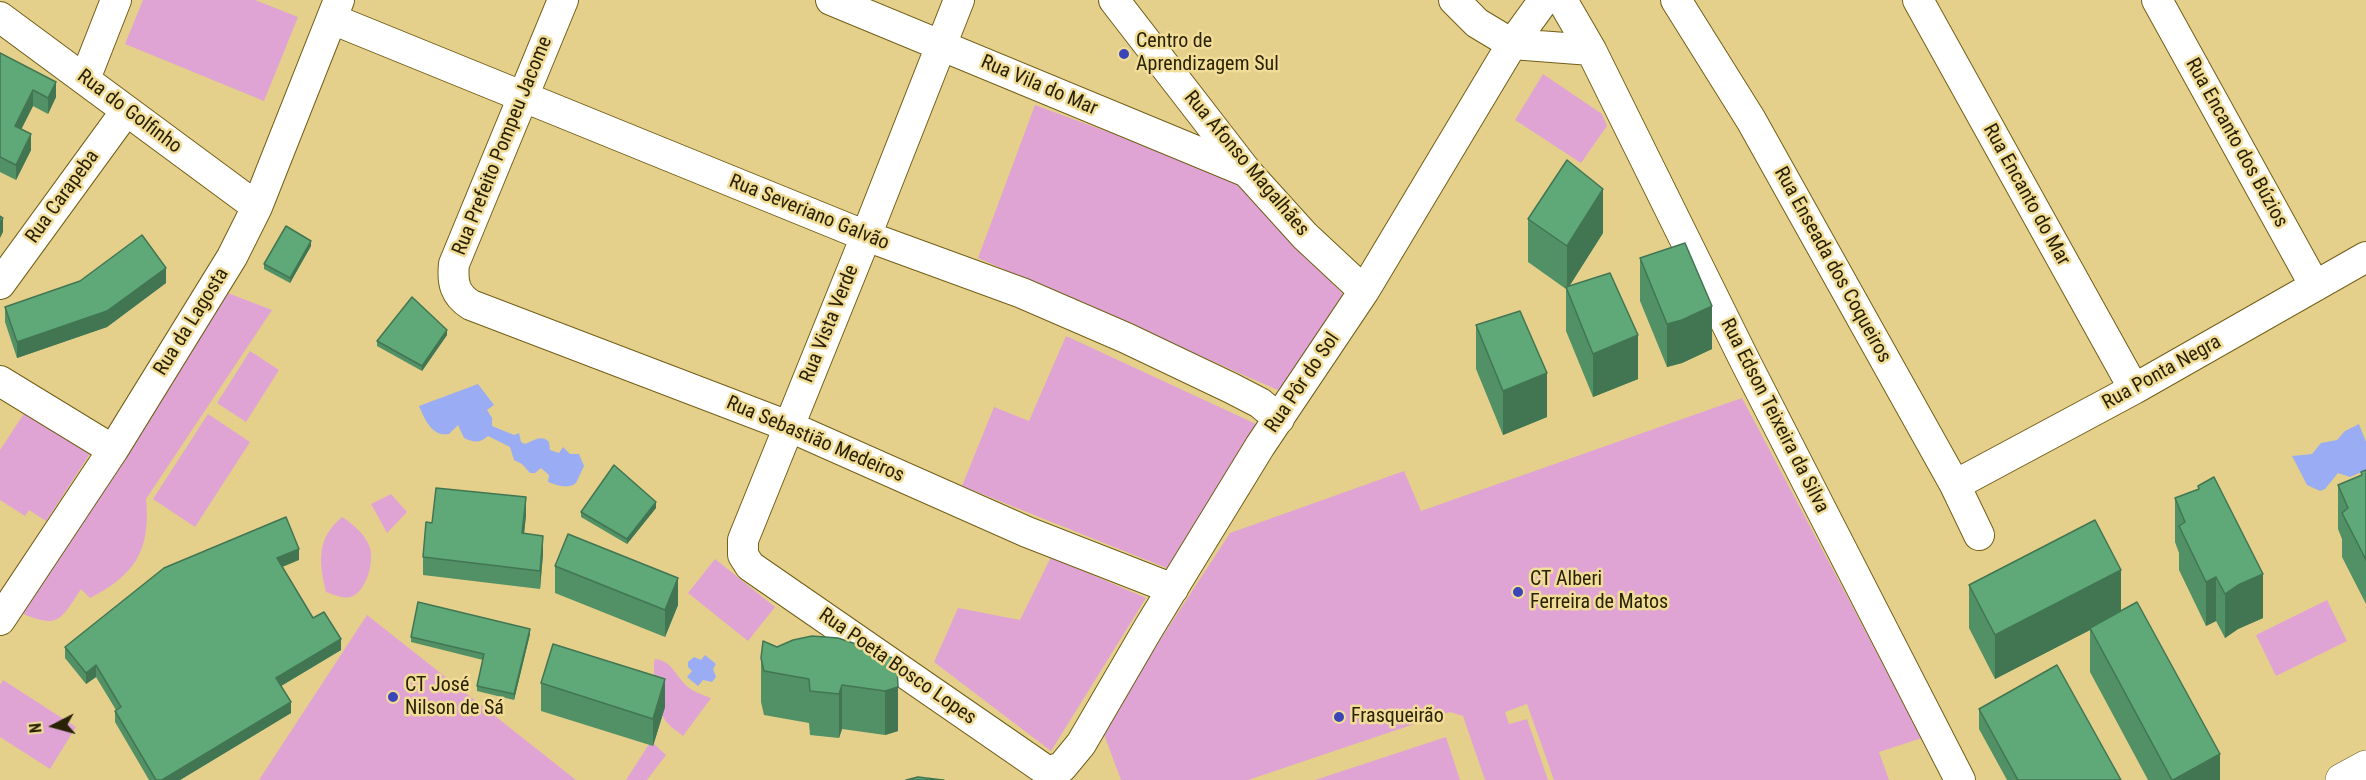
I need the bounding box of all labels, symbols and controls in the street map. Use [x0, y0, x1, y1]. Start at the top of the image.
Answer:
place label: Centro de Aprendizagem Sul [1136, 30, 1279, 77]
street label: Rua Prefeito Pompeu Jacome [448, 33, 558, 259]
marker: Centro de Aprendizagem Sul [1117, 47, 1131, 61]
street label: Rua Vila do Mar [977, 51, 1101, 121]
street label: Rua Encanto dos Búzios [2180, 54, 2292, 232]
street label: Rua do Golfinho [72, 65, 186, 159]
street label: Rua Afonso Magalhães [1178, 86, 1314, 242]
street label: Rua Encanto do Mar [1977, 120, 2075, 270]
street label: Rua Carapeba [21, 146, 105, 248]
street label: Rua Enseada dos Coqueiros [1768, 163, 1896, 367]
street label: Rua Severiano Galvão [725, 170, 893, 256]
street label: Rua Vista Verde [795, 262, 865, 386]
street label: Rua da Lagosta [149, 264, 235, 380]
street label: Rua Edson Teixeira da Silva [1714, 315, 1834, 517]
street label: Rua Pôr do Sol [1261, 328, 1345, 438]
street label: Rua Ponta Negra [2098, 330, 2226, 416]
street label: Rua Sebastião Medeiros [722, 392, 908, 488]
place label: CT Alberi Ferreira de Matos [1530, 568, 1668, 615]
marker: CT Alberi Ferreira de Matos [1511, 585, 1525, 599]
street label: Rua Poeta Bosco Lopes [814, 604, 980, 730]
place label: CT José Nilson de Sá [405, 674, 504, 721]
marker: CT José Nilson de Sá [386, 690, 400, 704]
north arrow [24, 696, 84, 756]
place label: Frasqueirão [1351, 705, 1444, 729]
marker: Frasqueirão [1332, 710, 1346, 724]
text: N [26, 722, 46, 734]

